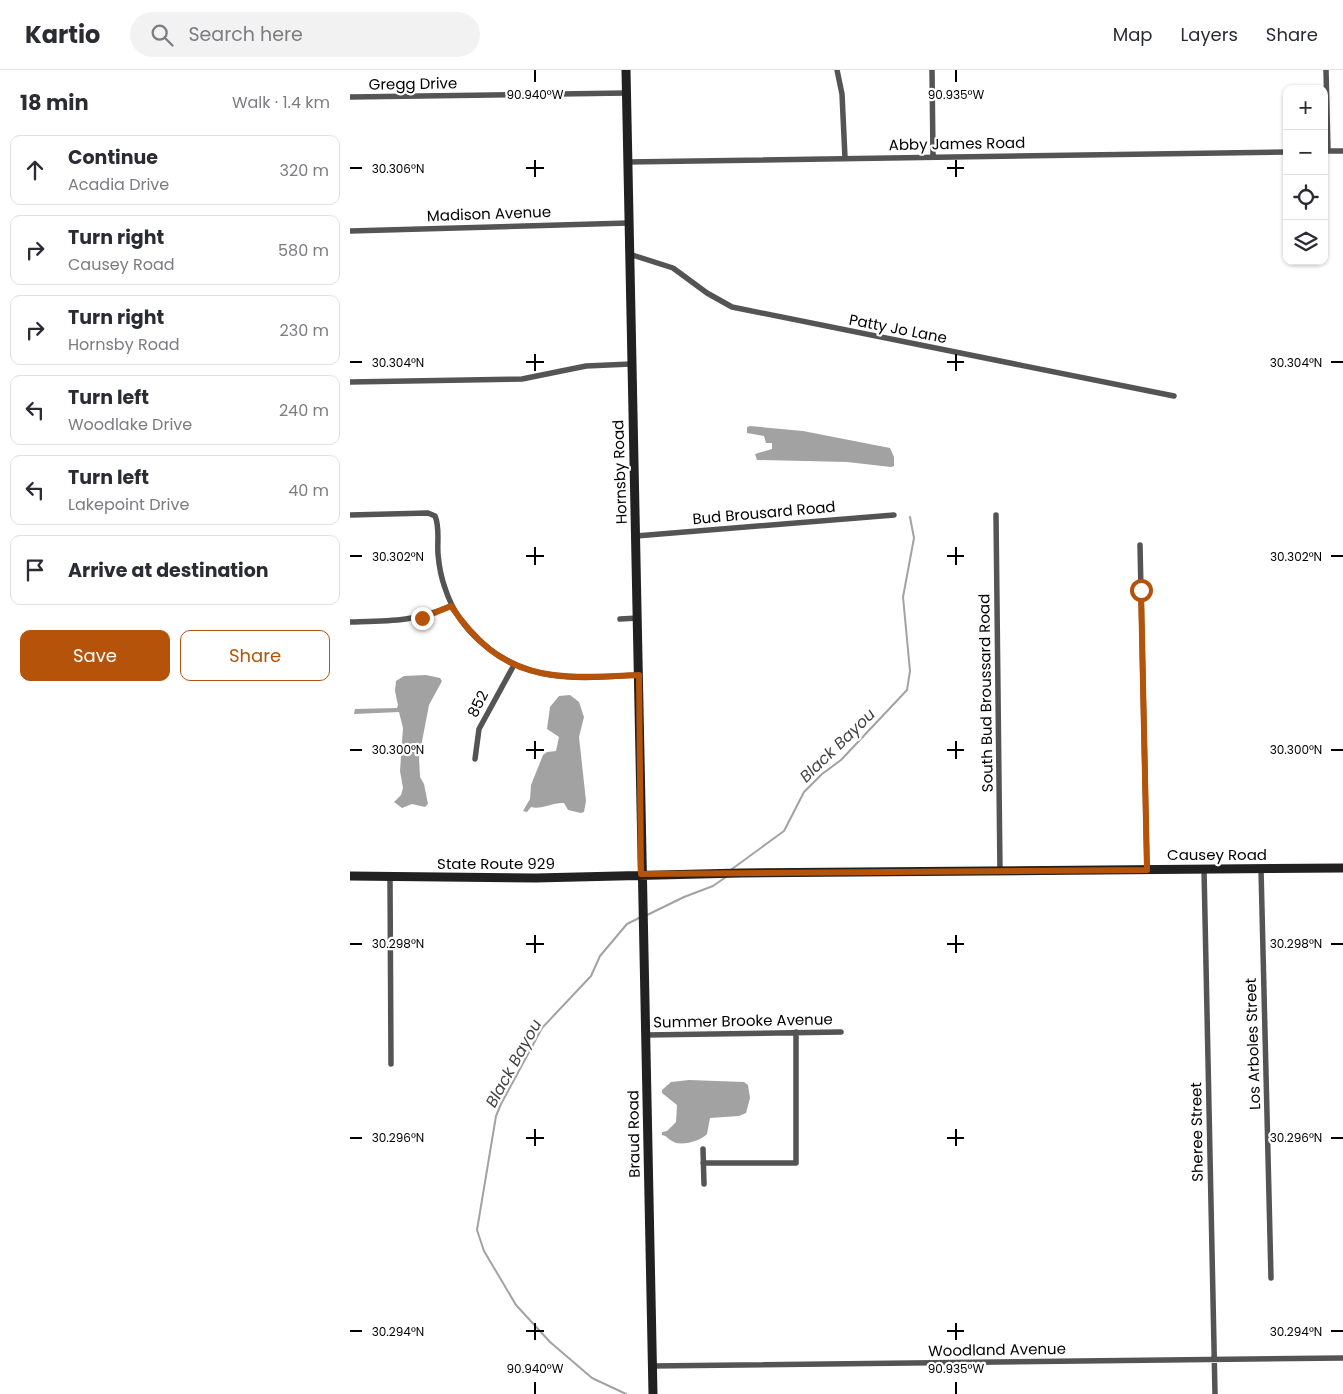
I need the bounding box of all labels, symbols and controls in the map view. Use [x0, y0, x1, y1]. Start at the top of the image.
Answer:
search box [130, 12, 480, 57]
text: Kartio [25, 18, 100, 51]
icon: search [148, 21, 176, 49]
text: Search here [188, 21, 303, 48]
text: Map [1113, 22, 1153, 47]
text: Layers [1181, 22, 1238, 47]
text: Share [1266, 22, 1318, 47]
street label: Gregg Drive [369, 72, 457, 95]
map controls [1283, 85, 1328, 265]
button: + [1283, 85, 1328, 130]
text: 90.940°W [507, 86, 564, 103]
text: 90.935°W [928, 86, 984, 103]
text: 18 min [20, 88, 89, 117]
text: Walk · 1.4 km [232, 91, 330, 114]
button: − [1283, 130, 1328, 175]
street label: Abby James Road [889, 132, 1025, 155]
text: Continue [68, 144, 158, 171]
icon: ahead [21, 156, 49, 184]
text: 320 m [280, 159, 329, 182]
text: 30.306°N [372, 160, 424, 177]
text: Acadia Drive [68, 173, 169, 196]
button: locate [1283, 175, 1328, 220]
street label: Madison Avenue [427, 201, 551, 226]
button: layers [1283, 220, 1328, 265]
text: Turn right [68, 224, 164, 251]
icon: right [21, 236, 49, 264]
text: 580 m [278, 239, 329, 262]
text: Causey Road [68, 253, 175, 276]
text: Turn right [68, 304, 164, 331]
street label: Patty Jo Lane [847, 309, 949, 348]
icon: right [21, 316, 49, 344]
text: 230 m [280, 319, 329, 342]
text: Hornsby Road [68, 333, 180, 356]
text: 30.304°N [372, 354, 424, 371]
text: 30.304°N [1270, 354, 1322, 371]
text: Turn left [68, 384, 149, 411]
icon: left [21, 396, 49, 424]
text: 240 m [279, 399, 329, 422]
text: Woodlake Drive [68, 413, 192, 436]
street label: Hornsby Road [607, 419, 632, 525]
text: Turn left [68, 464, 149, 491]
icon: left [21, 476, 49, 504]
text: 40 m [288, 479, 329, 502]
text: Lakepoint Drive [68, 493, 189, 516]
street label: Bud Brousard Road [691, 496, 836, 529]
text: 30.302°N [372, 548, 424, 565]
text: 30.302°N [1270, 548, 1322, 565]
icon: arrive [21, 556, 49, 584]
text: Arrive at destination [68, 557, 269, 584]
route start [1130, 579, 1153, 602]
street label: South Bud Broussard Road [973, 594, 998, 792]
route end [411, 607, 434, 630]
button: Save [20, 630, 170, 681]
button: Share [180, 630, 330, 681]
street label: 852 [462, 687, 493, 721]
water label: Black Bayou [794, 703, 880, 787]
text: 30.300°N [372, 741, 424, 758]
text: 30.300°N [1270, 741, 1322, 758]
street label: Causey Road [1167, 844, 1267, 865]
street label: State Route 929 [437, 853, 555, 874]
text: 30.298°N [372, 935, 424, 952]
text: 30.298°N [1270, 935, 1322, 952]
street label: Los Arboles Street [1240, 978, 1265, 1110]
street label: Summer Brooke Avenue [653, 1008, 833, 1033]
water label: Black Bayou [480, 1015, 547, 1111]
street label: Sheree Street [1185, 1082, 1208, 1182]
street label: Braud Road [622, 1090, 645, 1178]
text: 30.296°N [372, 1129, 424, 1146]
text: 30.296°N [1270, 1129, 1322, 1146]
text: 30.294°N [372, 1323, 424, 1340]
text: 30.294°N [1270, 1323, 1322, 1340]
street label: Woodland Avenue [928, 1338, 1066, 1361]
text: 90.940°W [507, 1360, 564, 1377]
text: 90.935°W [928, 1360, 984, 1377]

